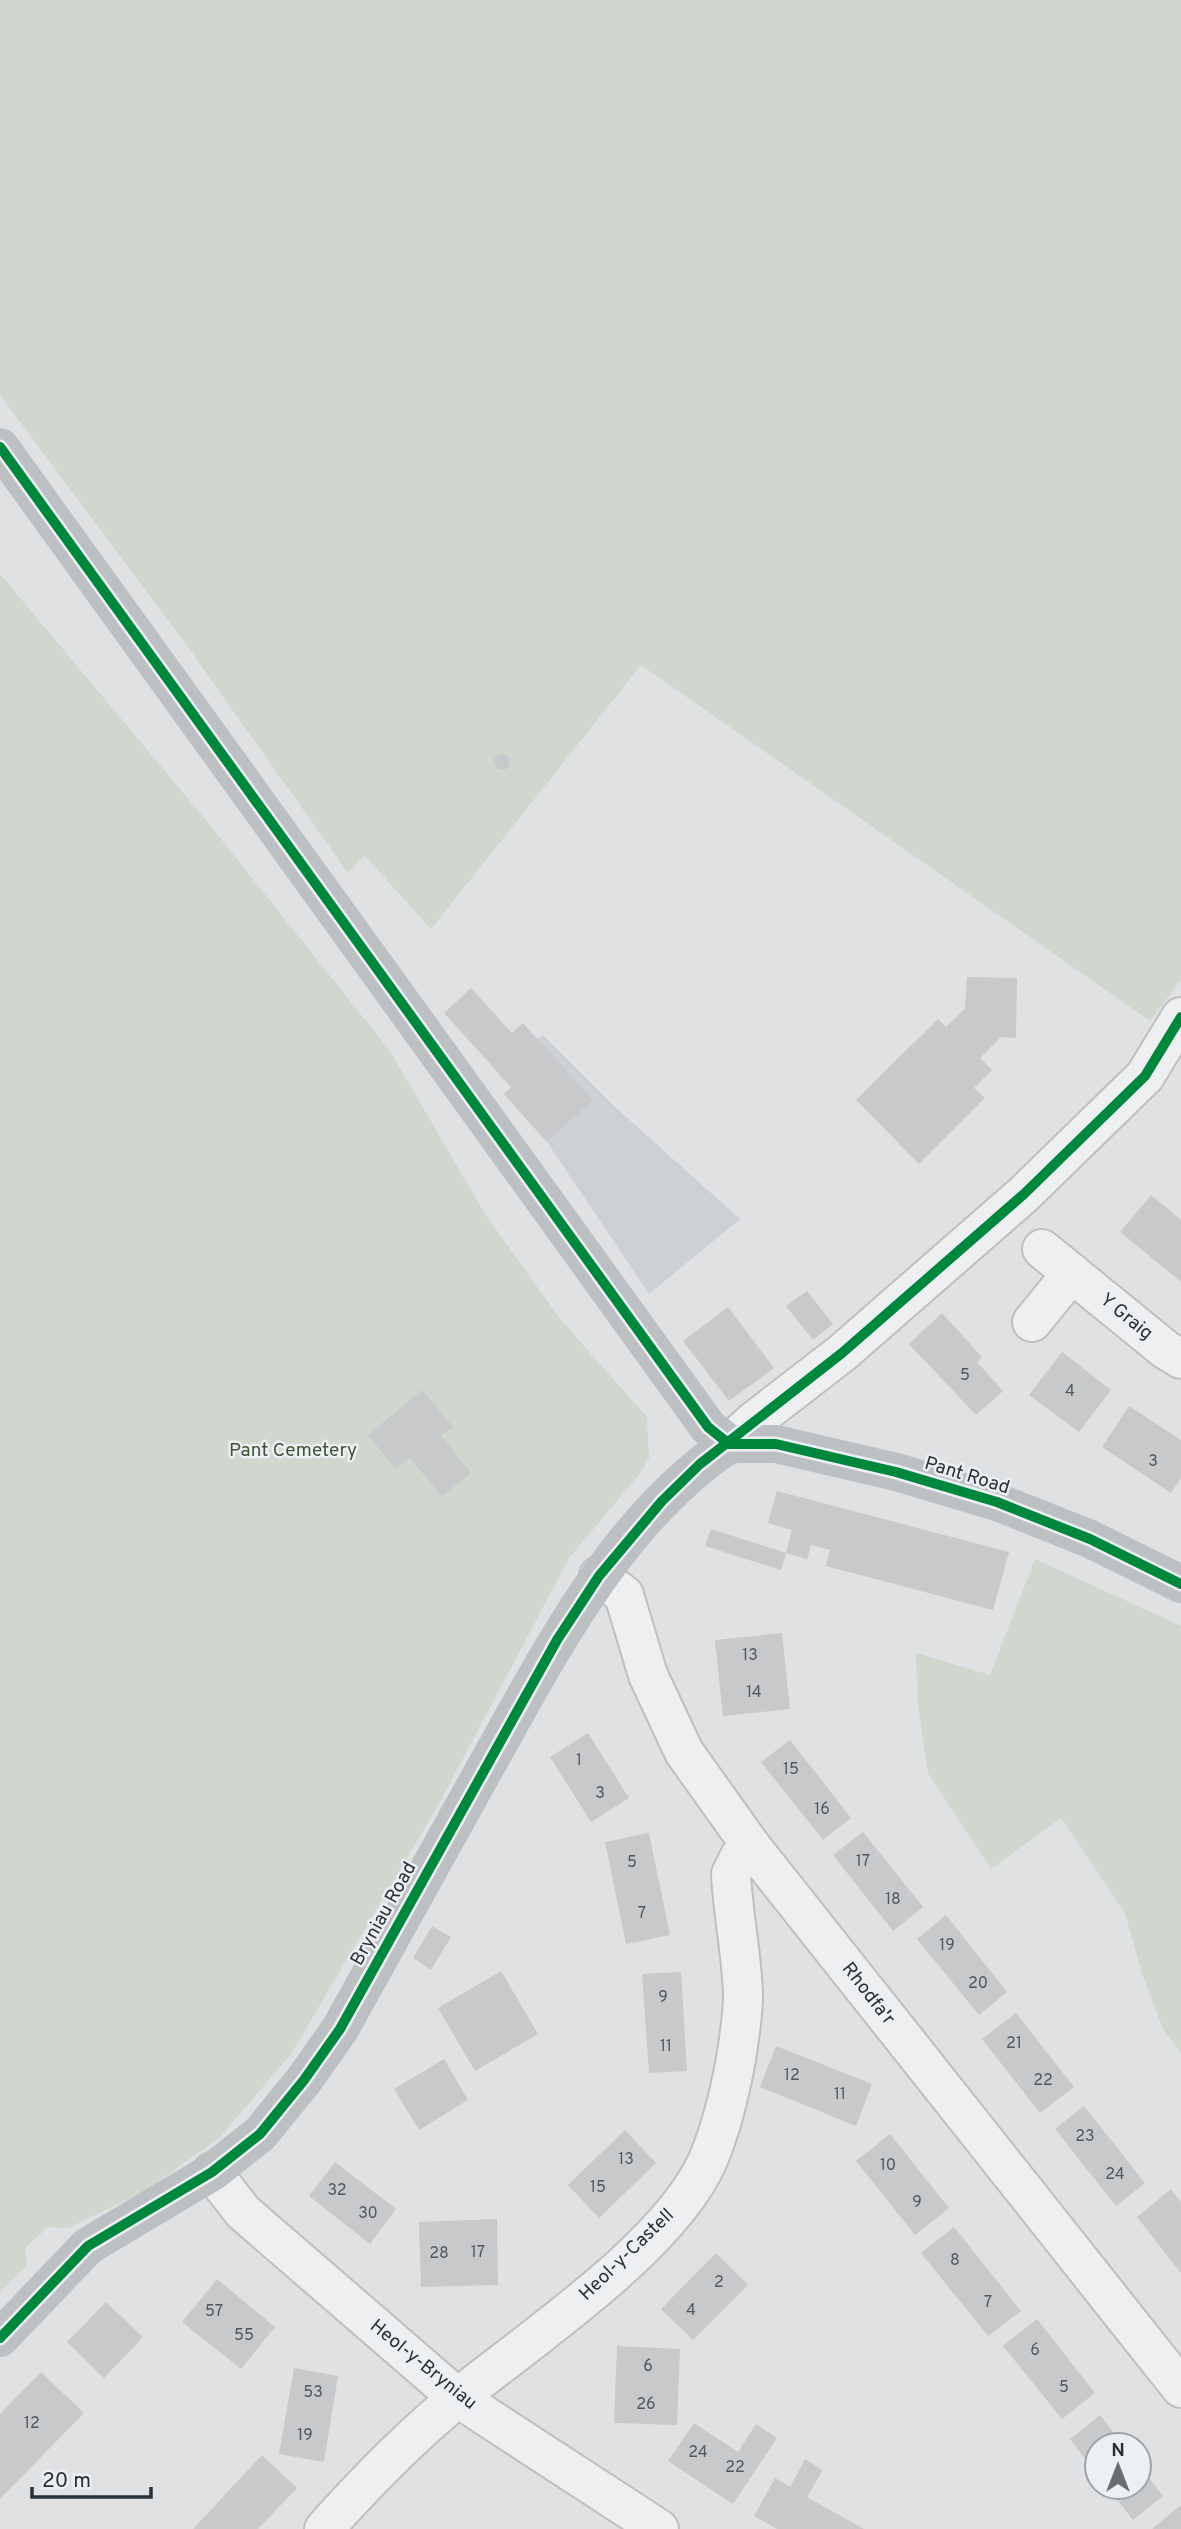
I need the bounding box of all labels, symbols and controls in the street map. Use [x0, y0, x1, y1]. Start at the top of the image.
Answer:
street label: Y Graig [1095, 1288, 1157, 1346]
house number: 5 [960, 1366, 970, 1386]
house number: 4 [1065, 1382, 1075, 1402]
park label: Pant Cemetery [229, 1439, 357, 1463]
street label: Pant Road [921, 1452, 1013, 1500]
house number: 3 [1148, 1452, 1158, 1472]
house number: 13 [742, 1646, 758, 1666]
house number: 14 [746, 1683, 762, 1703]
house number: 1 [576, 1751, 582, 1771]
house number: 15 [783, 1760, 799, 1780]
house number: 3 [595, 1784, 605, 1804]
house number: 16 [814, 1800, 830, 1820]
house number: 17 [856, 1852, 870, 1872]
house number: 5 [627, 1853, 637, 1873]
street label: Bryniau Road [346, 1858, 422, 1970]
house number: 18 [885, 1890, 901, 1910]
house number: 7 [638, 1904, 646, 1924]
house number: 19 [939, 1936, 955, 1956]
street label: Rhodfa'r [836, 1958, 900, 2031]
house number: 20 [968, 1974, 988, 1994]
house number: 9 [658, 1988, 668, 2008]
house number: 21 [1006, 2034, 1022, 2054]
house number: 11 [660, 2037, 672, 2057]
house number: 12 [784, 2066, 800, 2086]
house number: 22 [1033, 2071, 1053, 2091]
house number: 11 [834, 2085, 846, 2105]
house number: 23 [1075, 2127, 1095, 2147]
house number: 13 [618, 2150, 634, 2170]
house number: 10 [880, 2156, 896, 2176]
house number: 24 [1105, 2165, 1125, 2185]
house number: 15 [590, 2178, 606, 2198]
house number: 32 [327, 2181, 347, 2201]
house number: 9 [912, 2193, 922, 2213]
house number: 30 [358, 2204, 378, 2224]
street label: Heol-y-Castell [574, 2204, 680, 2306]
house number: 17 [471, 2243, 485, 2263]
house number: 28 [429, 2244, 449, 2264]
house number: 8 [950, 2251, 960, 2271]
house number: 2 [714, 2273, 724, 2293]
house number: 7 [984, 2293, 992, 2313]
house number: 4 [686, 2301, 696, 2321]
house number: 57 [205, 2302, 223, 2322]
street label: Heol-y-Bryniau [365, 2314, 481, 2416]
house number: 55 [234, 2326, 254, 2346]
house number: 6 [1030, 2341, 1040, 2361]
house number: 6 [643, 2357, 653, 2377]
house number: 5 [1059, 2378, 1069, 2398]
house number: 53 [303, 2383, 323, 2403]
house number: 26 [636, 2395, 656, 2415]
house number: 12 [24, 2414, 40, 2434]
house number: 19 [297, 2426, 313, 2446]
north arrow [1083, 2431, 1153, 2501]
text: N [1111, 2439, 1125, 2463]
house number: 24 [688, 2443, 708, 2463]
scale bar [32, 2456, 150, 2500]
house number: 22 [725, 2458, 745, 2478]
text: 20 m [42, 2468, 91, 2495]

